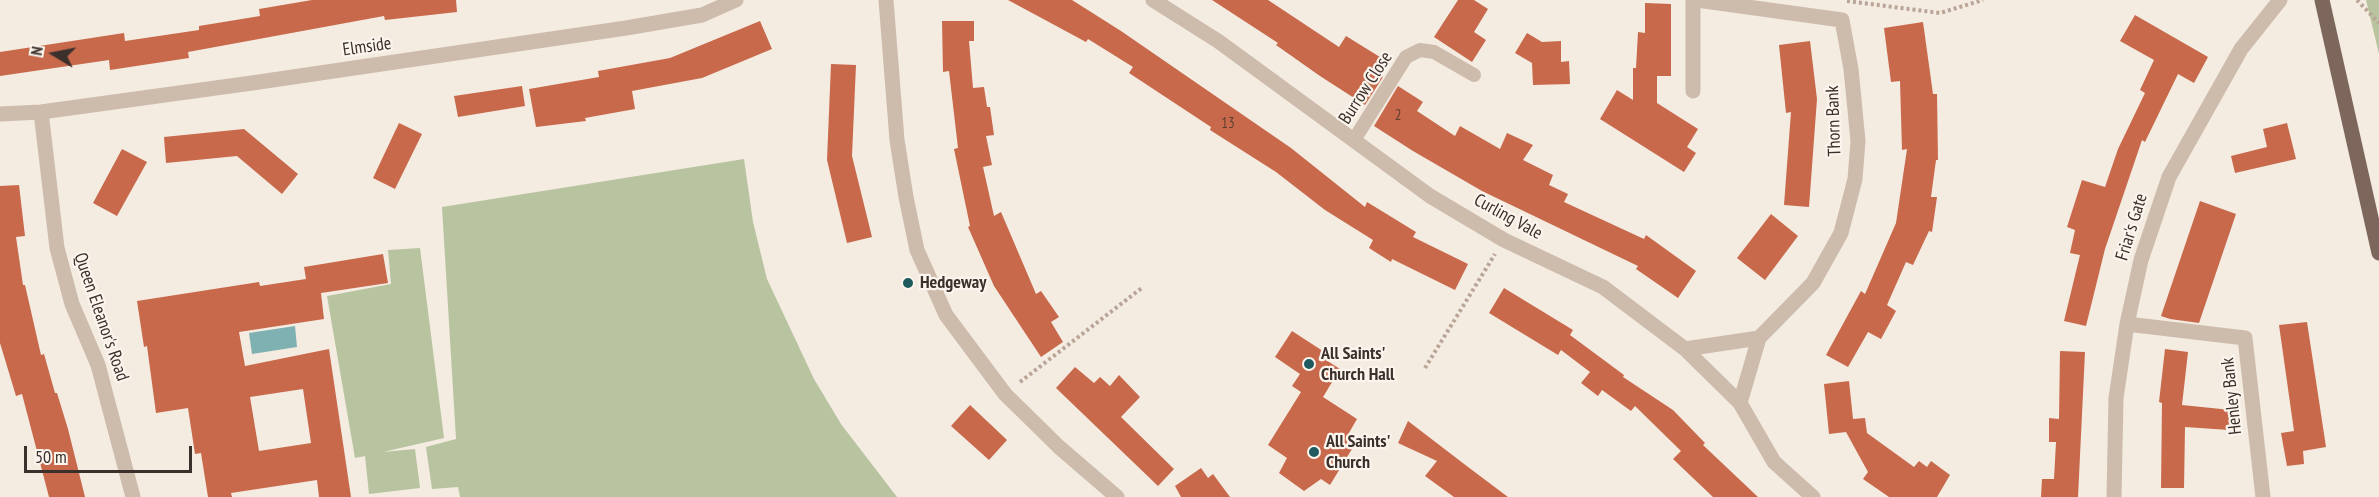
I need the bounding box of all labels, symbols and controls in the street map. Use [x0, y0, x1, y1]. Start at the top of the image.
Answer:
north arrow [24, 24, 84, 84]
street label: Elmside [341, 33, 393, 61]
text: N [26, 45, 47, 57]
street label: Burrow Close [1335, 48, 1397, 128]
street label: Thorn Bank [1822, 85, 1846, 157]
house number: 2 [1395, 107, 1401, 125]
house number: 13 [1221, 115, 1235, 133]
street label: Curling Vale [1470, 189, 1546, 245]
street label: Friar's Gate [2112, 191, 2152, 263]
street label: Queen Eleanor's Road [69, 250, 133, 384]
place label: Hedgeway [920, 272, 986, 294]
marker: Hedgeway [901, 276, 915, 290]
place label: All Saints' Church Hall [1321, 343, 1394, 386]
street label: Henley Bank [2217, 356, 2247, 436]
marker: All Saints' Church Hall [1302, 357, 1316, 371]
place label: All Saints' Church [1326, 431, 1390, 474]
scale bar [27, 434, 195, 472]
text: 50 m [35, 445, 67, 468]
marker: All Saints' Church [1307, 445, 1321, 459]

